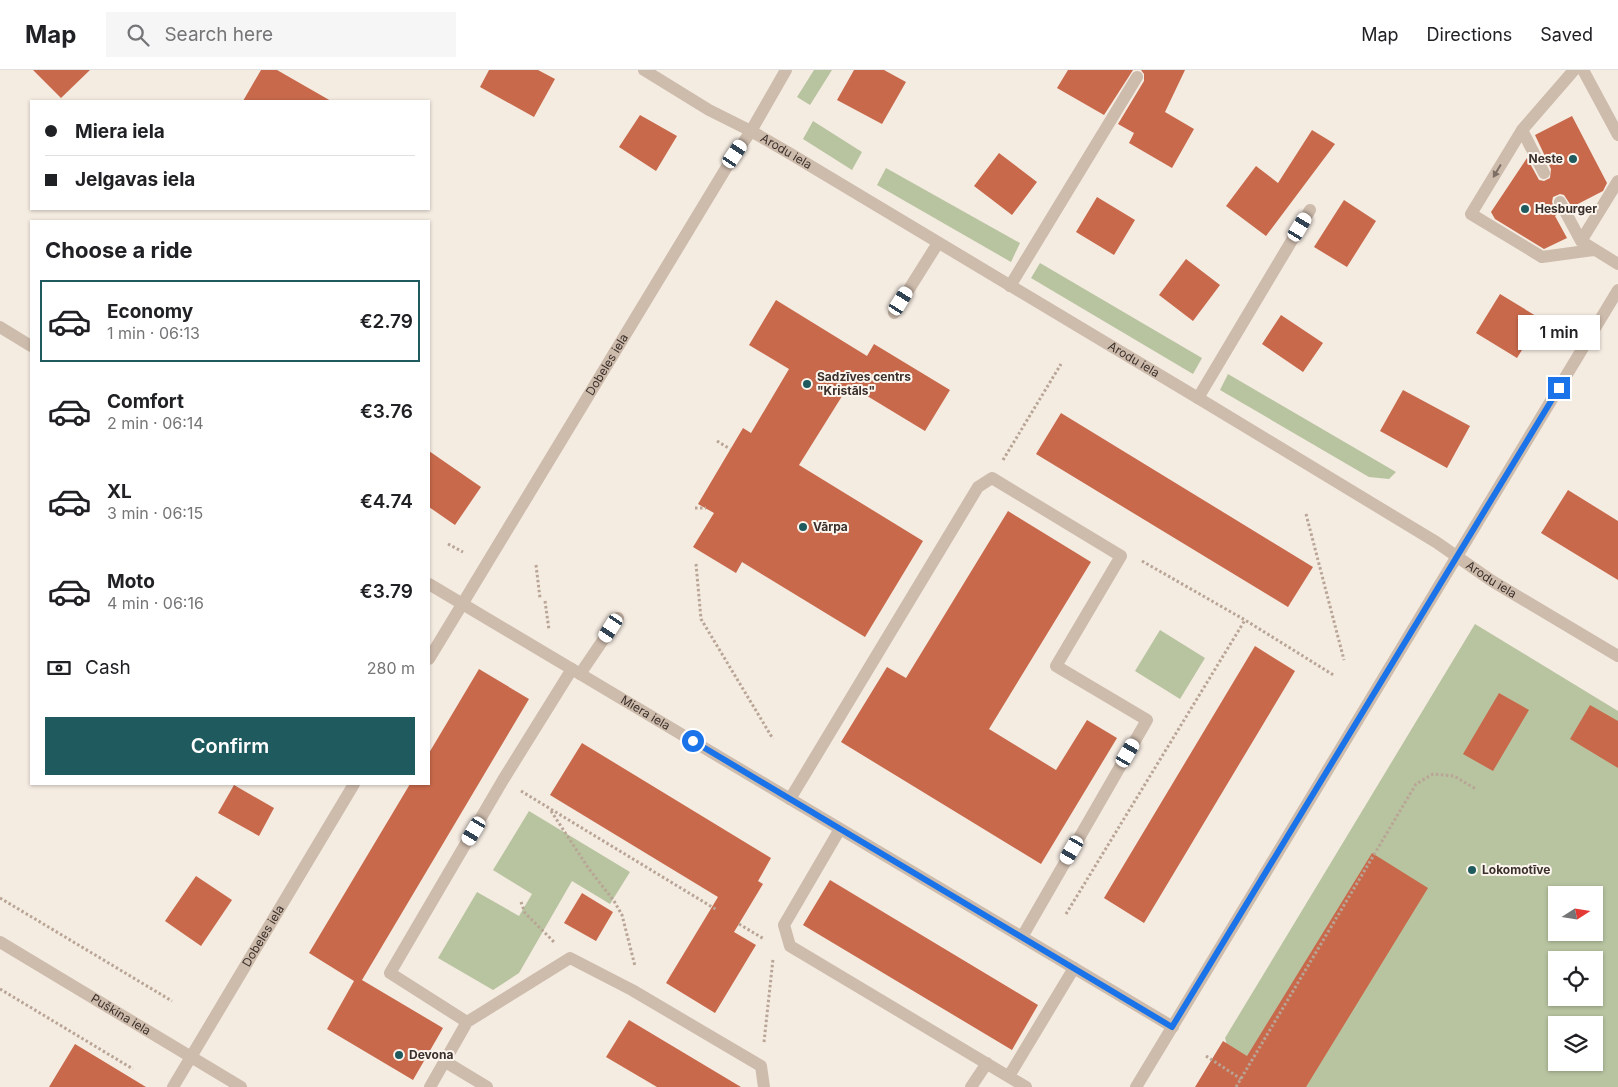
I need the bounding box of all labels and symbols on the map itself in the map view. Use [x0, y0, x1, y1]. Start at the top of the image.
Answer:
street label: Arodu iela [758, 130, 815, 172]
car [720, 137, 749, 171]
place label: Neste [1529, 151, 1563, 166]
marker: Neste [1567, 153, 1579, 165]
one-way arrow [1492, 165, 1501, 178]
place label: Hesburger [1535, 201, 1597, 216]
marker: Hesburger [1519, 203, 1531, 215]
car [1285, 210, 1314, 244]
car [886, 284, 915, 318]
callout: 1 min [1518, 316, 1600, 350]
street label: Dobeles iela [582, 331, 631, 398]
street label: Arodu iela [1106, 338, 1162, 380]
place label: Sadzīves centrs "Kristāls" [817, 369, 911, 398]
route end [1548, 377, 1570, 399]
marker: Sadzīves centrs "Kristāls" [801, 378, 813, 390]
place label: Vārpa [813, 519, 848, 534]
marker: Vārpa [797, 521, 809, 533]
street label: Arodu iela [1463, 557, 1519, 601]
car [596, 611, 625, 645]
street label: Miera iela [618, 692, 673, 733]
route start [682, 730, 704, 752]
car [1114, 736, 1141, 770]
car [459, 814, 488, 848]
car [1058, 833, 1085, 867]
place label: Lokomotīve [1482, 862, 1550, 877]
marker: Lokomotīve [1466, 864, 1478, 876]
north arrow [1548, 886, 1602, 941]
street label: Dobeles iela [239, 902, 287, 969]
street label: Puškina iela [88, 990, 154, 1038]
place label: Devona [409, 1047, 453, 1062]
marker: Devona [393, 1049, 405, 1061]

